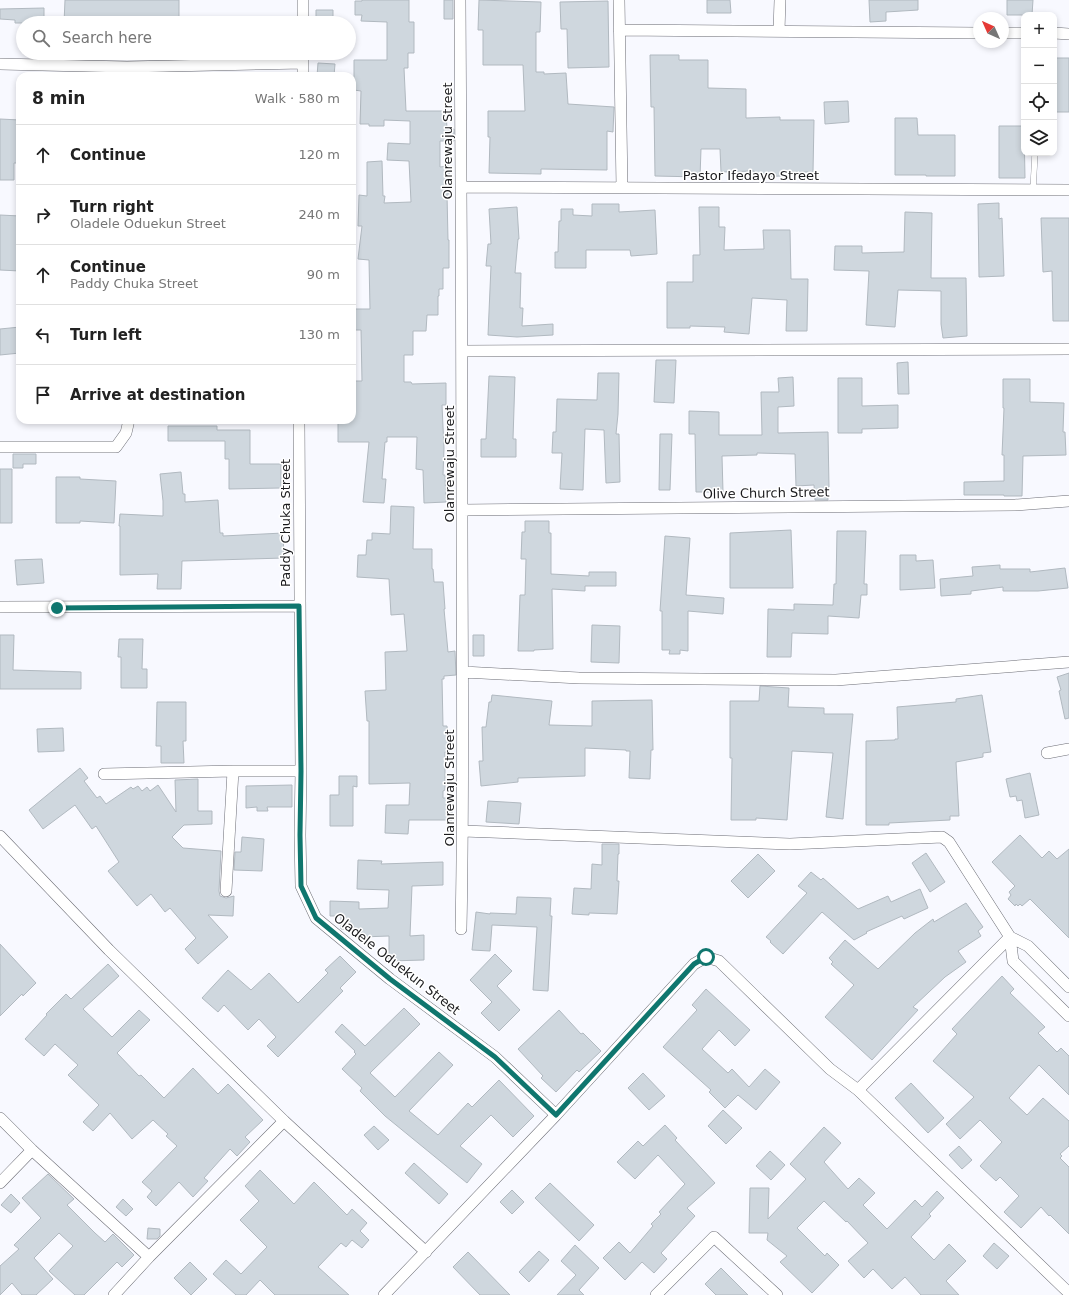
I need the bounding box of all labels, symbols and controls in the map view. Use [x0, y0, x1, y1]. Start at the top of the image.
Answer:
north arrow [973, 12, 1009, 48]
map controls [1021, 12, 1057, 156]
button: + [1021, 12, 1057, 48]
search box [16, 16, 356, 60]
icon: search [30, 27, 52, 49]
text: Search here [62, 29, 152, 47]
button: − [1021, 48, 1057, 84]
street label: Olanrewaju Street [440, 82, 455, 200]
button: locate [1021, 84, 1057, 120]
text: 8 min [32, 88, 85, 108]
text: Walk · 580 m [255, 91, 340, 106]
button: layers [1021, 120, 1057, 156]
icon: ahead [32, 144, 54, 166]
text: Continue [70, 146, 146, 164]
text: 120 m [298, 147, 340, 162]
street label: Pastor Ifedayo Street [683, 168, 819, 183]
text: Turn right [70, 198, 154, 216]
icon: right [32, 204, 54, 226]
text: 240 m [298, 207, 340, 222]
text: Oladele Oduekun Street [70, 216, 226, 231]
text: Continue [70, 258, 146, 276]
icon: ahead [32, 264, 54, 286]
text: 90 m [307, 267, 340, 282]
text: Paddy Chuka Street [70, 276, 198, 291]
icon: left [32, 324, 54, 346]
text: Turn left [70, 326, 142, 344]
text: 130 m [298, 327, 340, 342]
icon: arrive [32, 384, 54, 406]
text: Arrive at destination [70, 386, 245, 404]
street label: Olanrewaju Street [442, 405, 457, 523]
street label: Paddy Chuka Street [278, 459, 293, 587]
street label: Olive Church Street [702, 484, 830, 502]
route end [48, 599, 66, 617]
street label: Olanrewaju Street [442, 729, 457, 847]
street label: Oladele Oduekun Street [331, 910, 463, 1018]
route start [697, 948, 715, 966]

